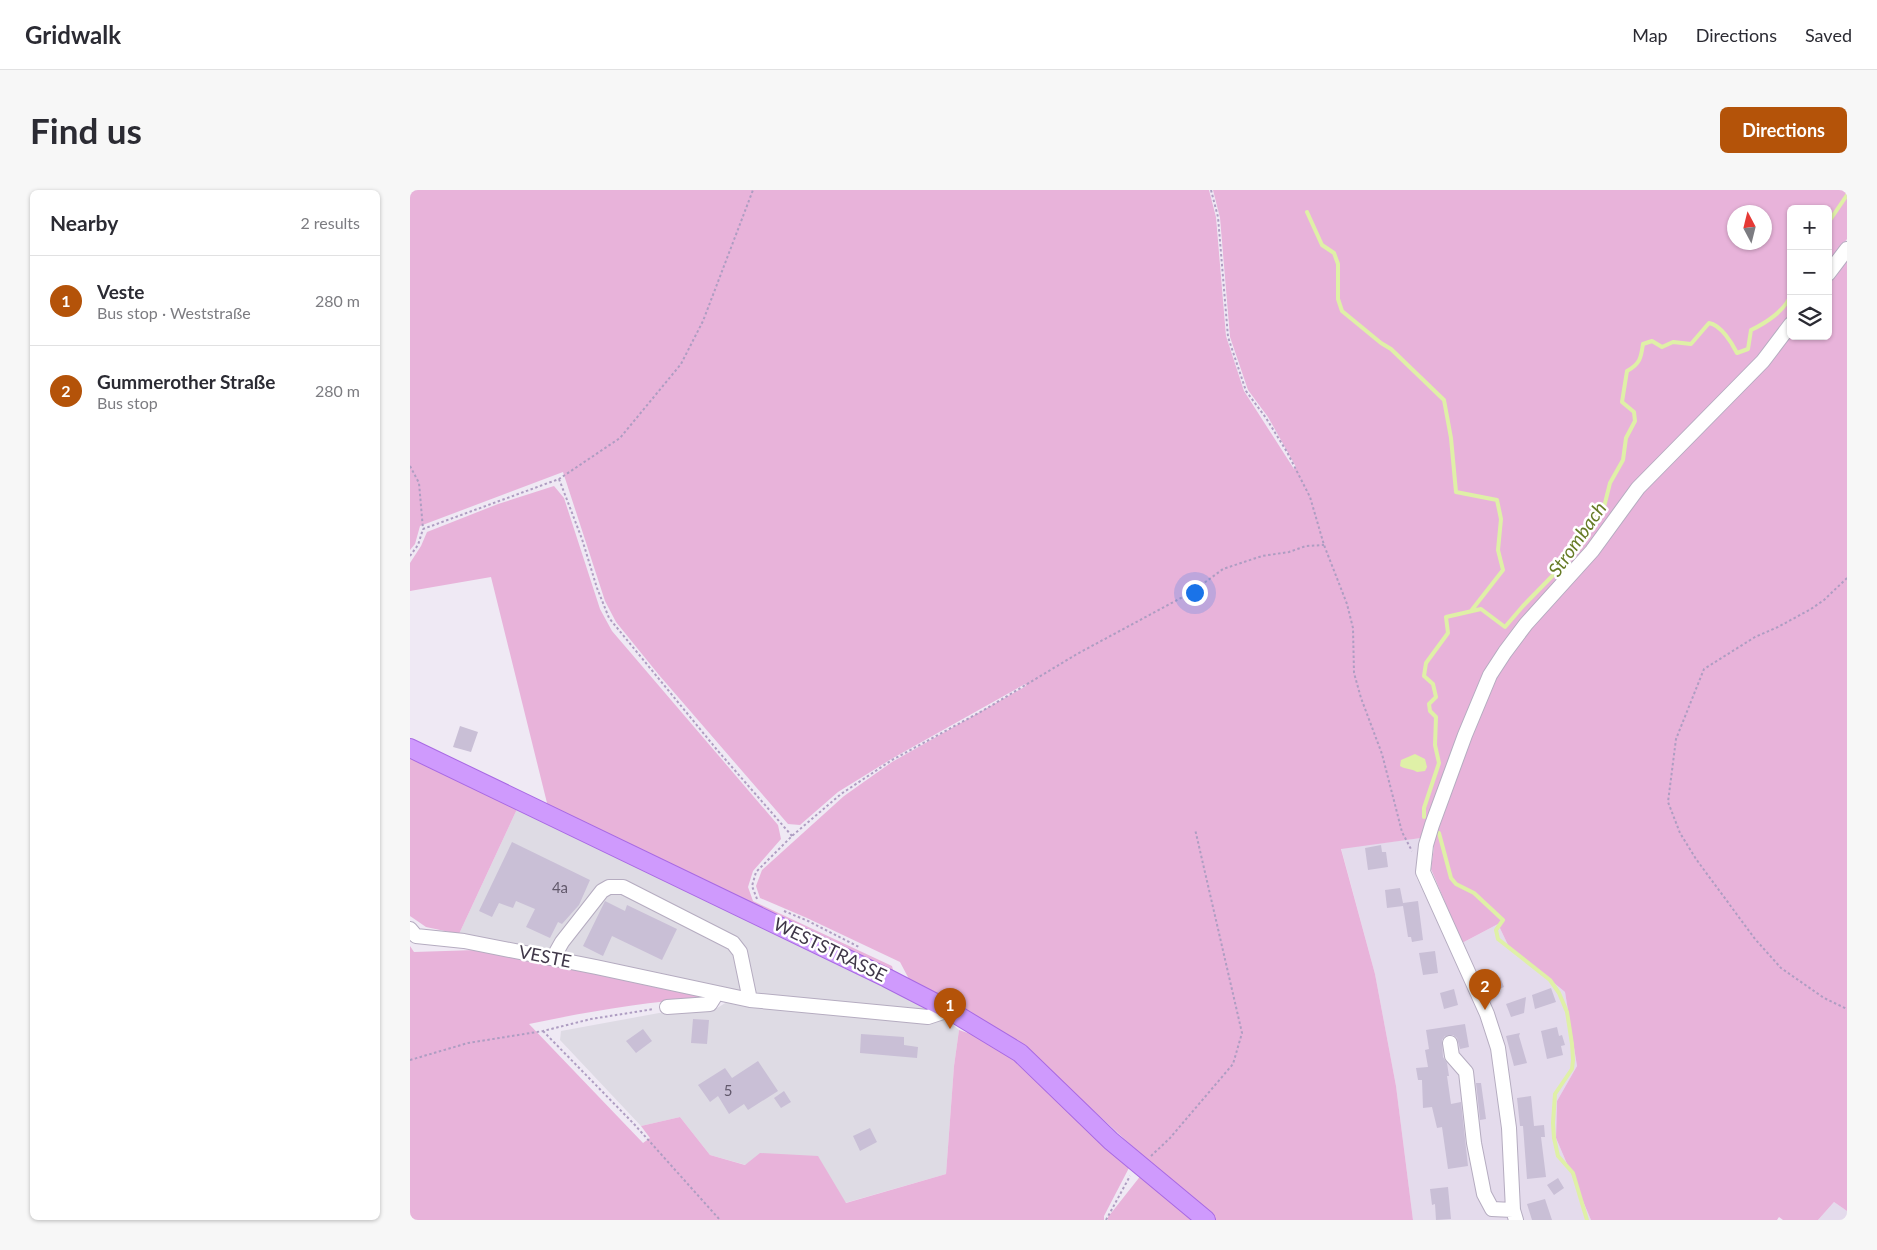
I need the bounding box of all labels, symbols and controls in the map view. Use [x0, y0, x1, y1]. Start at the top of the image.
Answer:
text: Gridwalk [25, 20, 121, 49]
text: Map [1632, 24, 1668, 46]
text: Directions [1696, 24, 1777, 46]
text: Saved [1805, 24, 1852, 46]
button: Directions [1720, 107, 1847, 153]
text: Find us [30, 109, 142, 151]
north arrow [1727, 205, 1772, 250]
map controls [1787, 205, 1832, 340]
button: + [1787, 205, 1832, 250]
text: Nearby [50, 210, 118, 235]
text: 2 results [300, 213, 360, 232]
button: − [1787, 250, 1832, 295]
text: Veste [97, 280, 144, 303]
text: 1 [61, 291, 71, 310]
text: 280 m [315, 291, 360, 310]
button: layers [1787, 295, 1832, 340]
text: Bus stop · Weststraße [97, 303, 251, 322]
text: Gummerother Straße [97, 370, 275, 393]
text: 2 [61, 381, 71, 400]
text: 280 m [315, 381, 360, 400]
text: Bus stop [97, 393, 158, 412]
water label: Strombach [1543, 497, 1611, 580]
your location [1182, 580, 1208, 606]
house number: 4a [552, 878, 568, 896]
street label: WESTSTRASSE [770, 912, 891, 986]
street label: VESTE [517, 940, 573, 972]
pin: 2 [1469, 969, 1501, 1010]
pin: 1 [934, 988, 966, 1029]
house number: 5 [724, 1081, 732, 1099]

